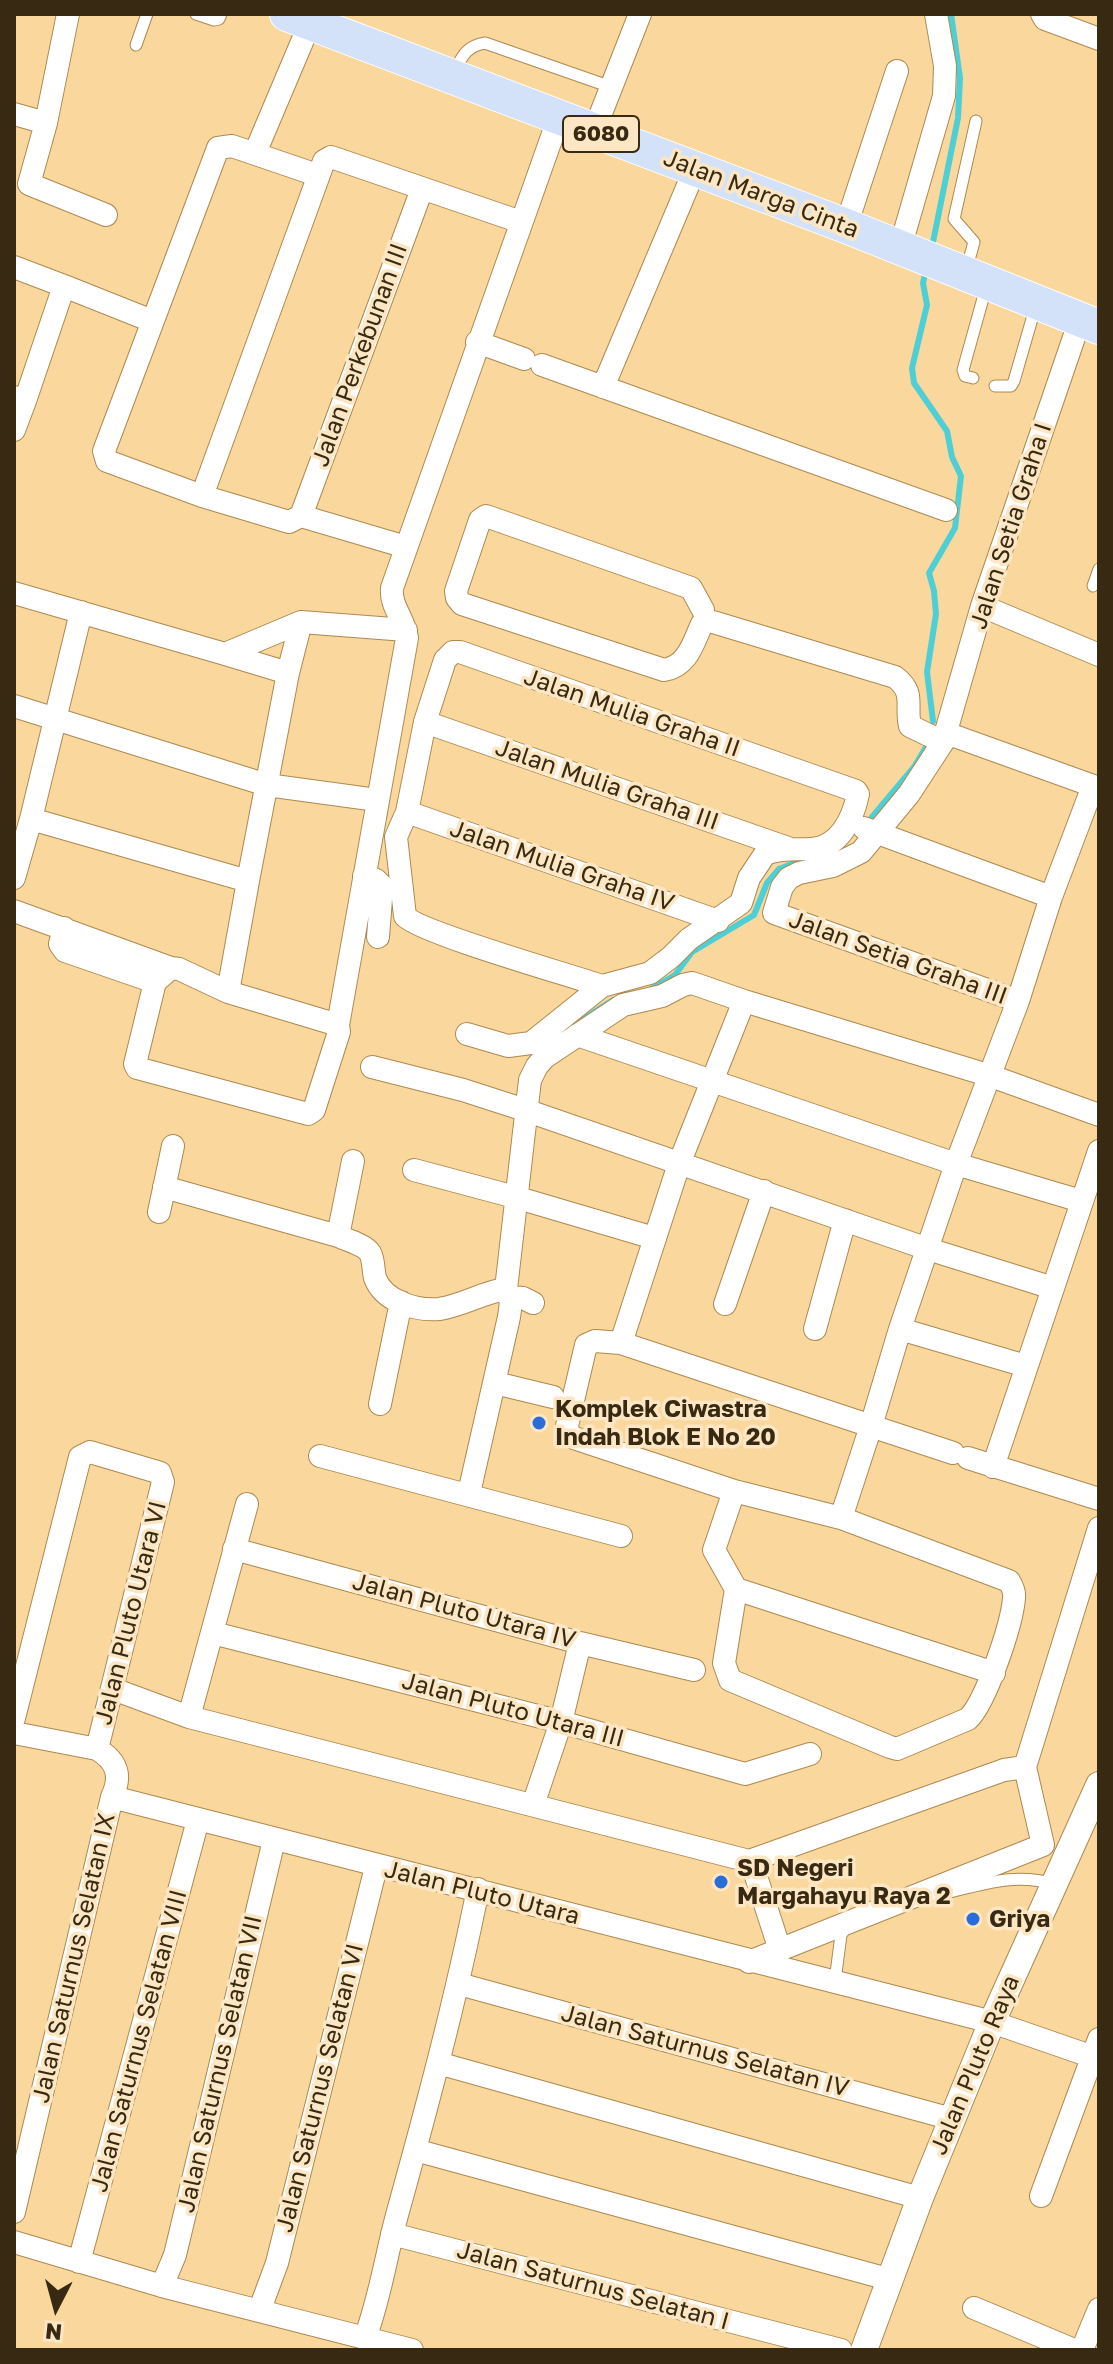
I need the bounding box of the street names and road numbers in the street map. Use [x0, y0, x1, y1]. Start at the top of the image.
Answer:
road number: 6080 [563, 116, 639, 152]
street label: Jalan Marga Cinta [659, 143, 863, 245]
street label: Jalan Perkebunan III [306, 239, 414, 471]
street label: Jalan Setia Graha I [964, 419, 1058, 633]
street label: Jalan Mulia Graha II [520, 662, 744, 764]
street label: Jalan Mulia Graha III [492, 733, 722, 837]
street label: Jalan Mulia Graha IV [446, 814, 678, 918]
street label: Jalan Setia Graha III [785, 905, 1011, 1011]
street label: Jalan Pluto Utara VI [89, 1498, 173, 1728]
street label: Jalan Pluto Utara IV [349, 1567, 579, 1655]
street label: Jalan Pluto Utara III [399, 1666, 627, 1754]
street label: Jalan Saturnus Selatan IX [27, 1810, 121, 2106]
street label: Jalan Pluto Utara [381, 1855, 583, 1931]
street label: Jalan Saturnus Selatan VIII [85, 1887, 193, 2195]
street label: Jalan Saturnus Selatan VII [172, 1912, 268, 2216]
street label: Jalan Saturnus Selatan VI [270, 1940, 370, 2236]
street label: Jalan Pluto Raya [924, 1971, 1026, 2159]
street label: Jalan Saturnus Selatan IV [558, 1999, 852, 2103]
street label: Jalan Saturnus Selatan I [454, 2236, 732, 2336]

